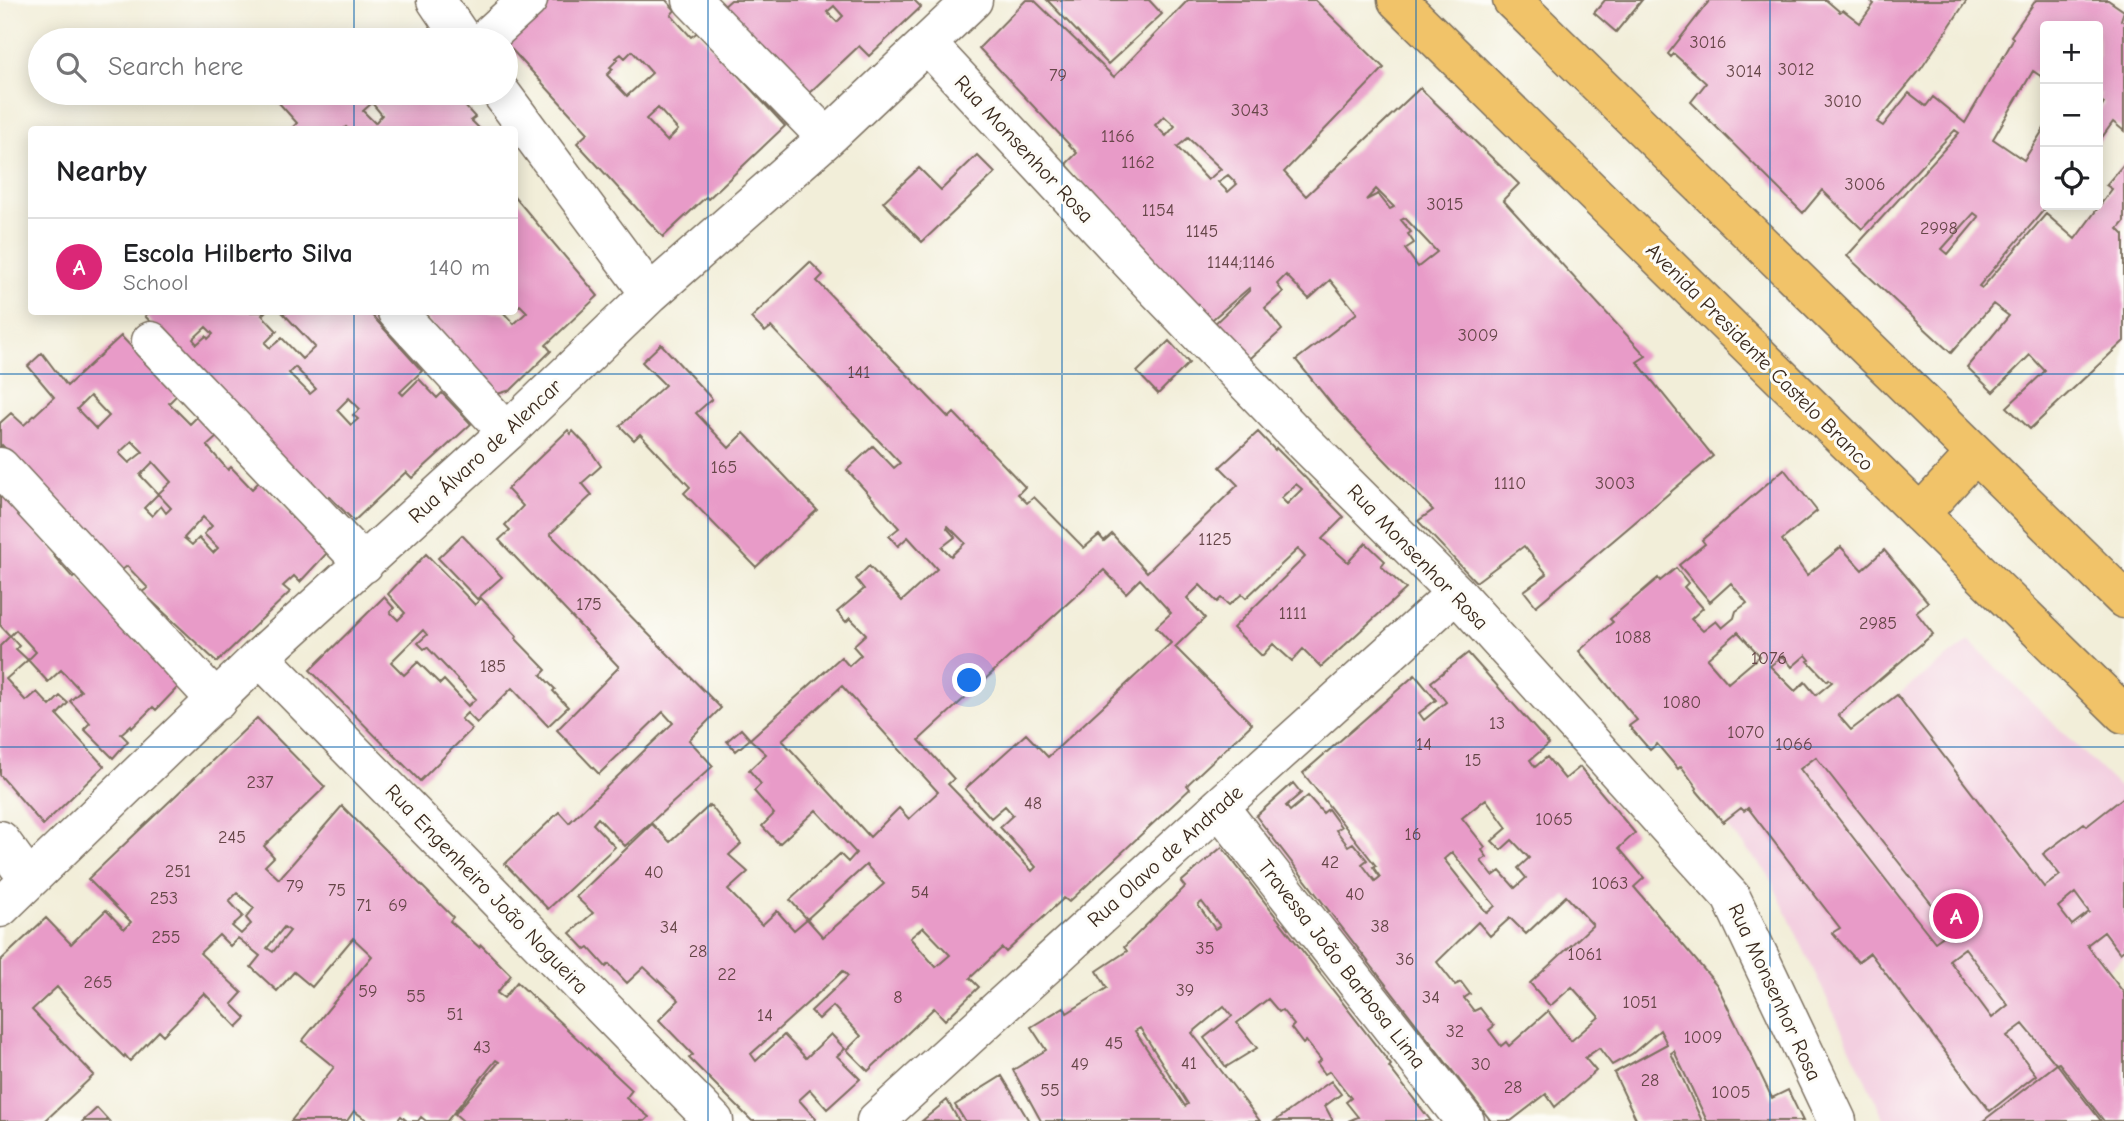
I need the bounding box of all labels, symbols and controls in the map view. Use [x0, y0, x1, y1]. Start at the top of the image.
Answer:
map controls [2040, 21, 2103, 210]
button: + [2040, 21, 2103, 84]
search box [28, 28, 518, 105]
house number: 3016 [1690, 32, 1726, 53]
icon: search [52, 48, 90, 86]
text: Search here [108, 52, 243, 82]
house number: 3012 [1778, 59, 1814, 80]
house number: 3014 [1726, 61, 1762, 82]
house number: 79 [1049, 65, 1067, 86]
street label: Rua Monsenhor Rosa [950, 70, 1098, 228]
button: − [2040, 84, 2103, 147]
house number: 3010 [1824, 91, 1862, 112]
house number: 3043 [1231, 100, 1269, 121]
house number: 1166 [1101, 126, 1135, 147]
button: locate [2040, 147, 2103, 210]
house number: 1162 [1121, 152, 1155, 173]
text: Nearby [56, 154, 147, 189]
house number: 3006 [1845, 174, 1885, 195]
house number: 3015 [1427, 194, 1463, 215]
house number: 1154 [1142, 200, 1174, 221]
house number: 2998 [1920, 218, 1958, 239]
house number: 1145 [1186, 221, 1218, 242]
street label: Avenida Presidente Castelo Branco [1641, 238, 1879, 476]
text: Escola Hilberto Silva [123, 239, 353, 269]
house number: 1144;1146 [1207, 252, 1275, 273]
text: A [73, 254, 85, 281]
text: 140 m [429, 254, 490, 281]
text: School [123, 269, 188, 296]
house number: 3009 [1458, 325, 1498, 346]
house number: 141 [848, 362, 870, 383]
street label: Rua Álvaro de Alencar [404, 374, 567, 528]
house number: 165 [711, 457, 737, 478]
house number: 1110 [1494, 473, 1526, 494]
house number: 3003 [1595, 473, 1635, 494]
street label: Rua Monsenhor Rosa [1342, 479, 1494, 635]
house number: 1125 [1198, 529, 1232, 550]
house number: 175 [576, 594, 602, 615]
house number: 1111 [1279, 603, 1307, 624]
house number: 2985 [1859, 613, 1897, 634]
house number: 1088 [1615, 627, 1651, 648]
house number: 1076 [1751, 648, 1787, 669]
house number: 185 [480, 656, 506, 677]
your location [952, 663, 986, 697]
house number: 1080 [1663, 692, 1701, 713]
house number: 13 [1489, 713, 1505, 734]
house number: 1070 [1727, 722, 1765, 743]
house number: 14 [1416, 734, 1432, 755]
house number: 1066 [1775, 734, 1813, 755]
house number: 15 [1465, 750, 1481, 771]
house number: 237 [246, 772, 274, 793]
street label: Rua Engenheiro João Nogueira [380, 779, 594, 999]
street label: Rua Olavo de Andrade [1082, 780, 1248, 932]
house number: 48 [1024, 793, 1042, 814]
house number: 1065 [1535, 809, 1573, 830]
house number: 16 [1405, 824, 1421, 845]
house number: 245 [218, 827, 246, 848]
house number: 42 [1321, 852, 1339, 873]
street label: Travessa João Barbosa Lima [1253, 855, 1431, 1073]
house number: 251 [165, 861, 191, 882]
house number: 40 [644, 862, 664, 883]
house number: 1063 [1592, 873, 1628, 894]
house number: 79 [286, 876, 304, 897]
house number: 75 [328, 880, 346, 901]
house number: 54 [911, 882, 929, 903]
house number: 40 [1345, 884, 1365, 905]
house number: 253 [150, 888, 178, 909]
pin: A [1933, 890, 1979, 942]
house number: 71 [356, 895, 372, 916]
house number: 69 [388, 895, 408, 916]
street label: Rua Monsenhor Rosa [1723, 900, 1827, 1084]
house number: 38 [1371, 916, 1389, 937]
house number: 34 [660, 917, 678, 938]
house number: 255 [152, 927, 180, 948]
house number: 35 [1196, 938, 1214, 959]
house number: 28 [689, 941, 707, 962]
house number: 1061 [1568, 944, 1602, 965]
house number: 36 [1396, 949, 1414, 970]
house number: 22 [718, 964, 736, 985]
house number: 265 [84, 972, 112, 993]
house number: 39 [1176, 980, 1194, 1001]
house number: 59 [358, 981, 378, 1002]
house number: 55 [406, 986, 426, 1007]
house number: 8 [893, 987, 903, 1008]
house number: 34 [1422, 987, 1440, 1008]
house number: 1051 [1623, 992, 1657, 1013]
house number: 51 [447, 1004, 463, 1025]
house number: 14 [757, 1005, 773, 1026]
house number: 32 [1446, 1021, 1464, 1042]
house number: 1009 [1684, 1027, 1722, 1048]
house number: 45 [1105, 1033, 1123, 1054]
house number: 43 [473, 1037, 491, 1058]
house number: 41 [1181, 1053, 1197, 1074]
house number: 49 [1071, 1054, 1089, 1075]
house number: 30 [1471, 1054, 1491, 1075]
house number: 28 [1641, 1070, 1659, 1091]
house number: 28 [1504, 1077, 1522, 1098]
house number: 55 [1040, 1080, 1060, 1101]
house number: 1005 [1712, 1082, 1750, 1103]

